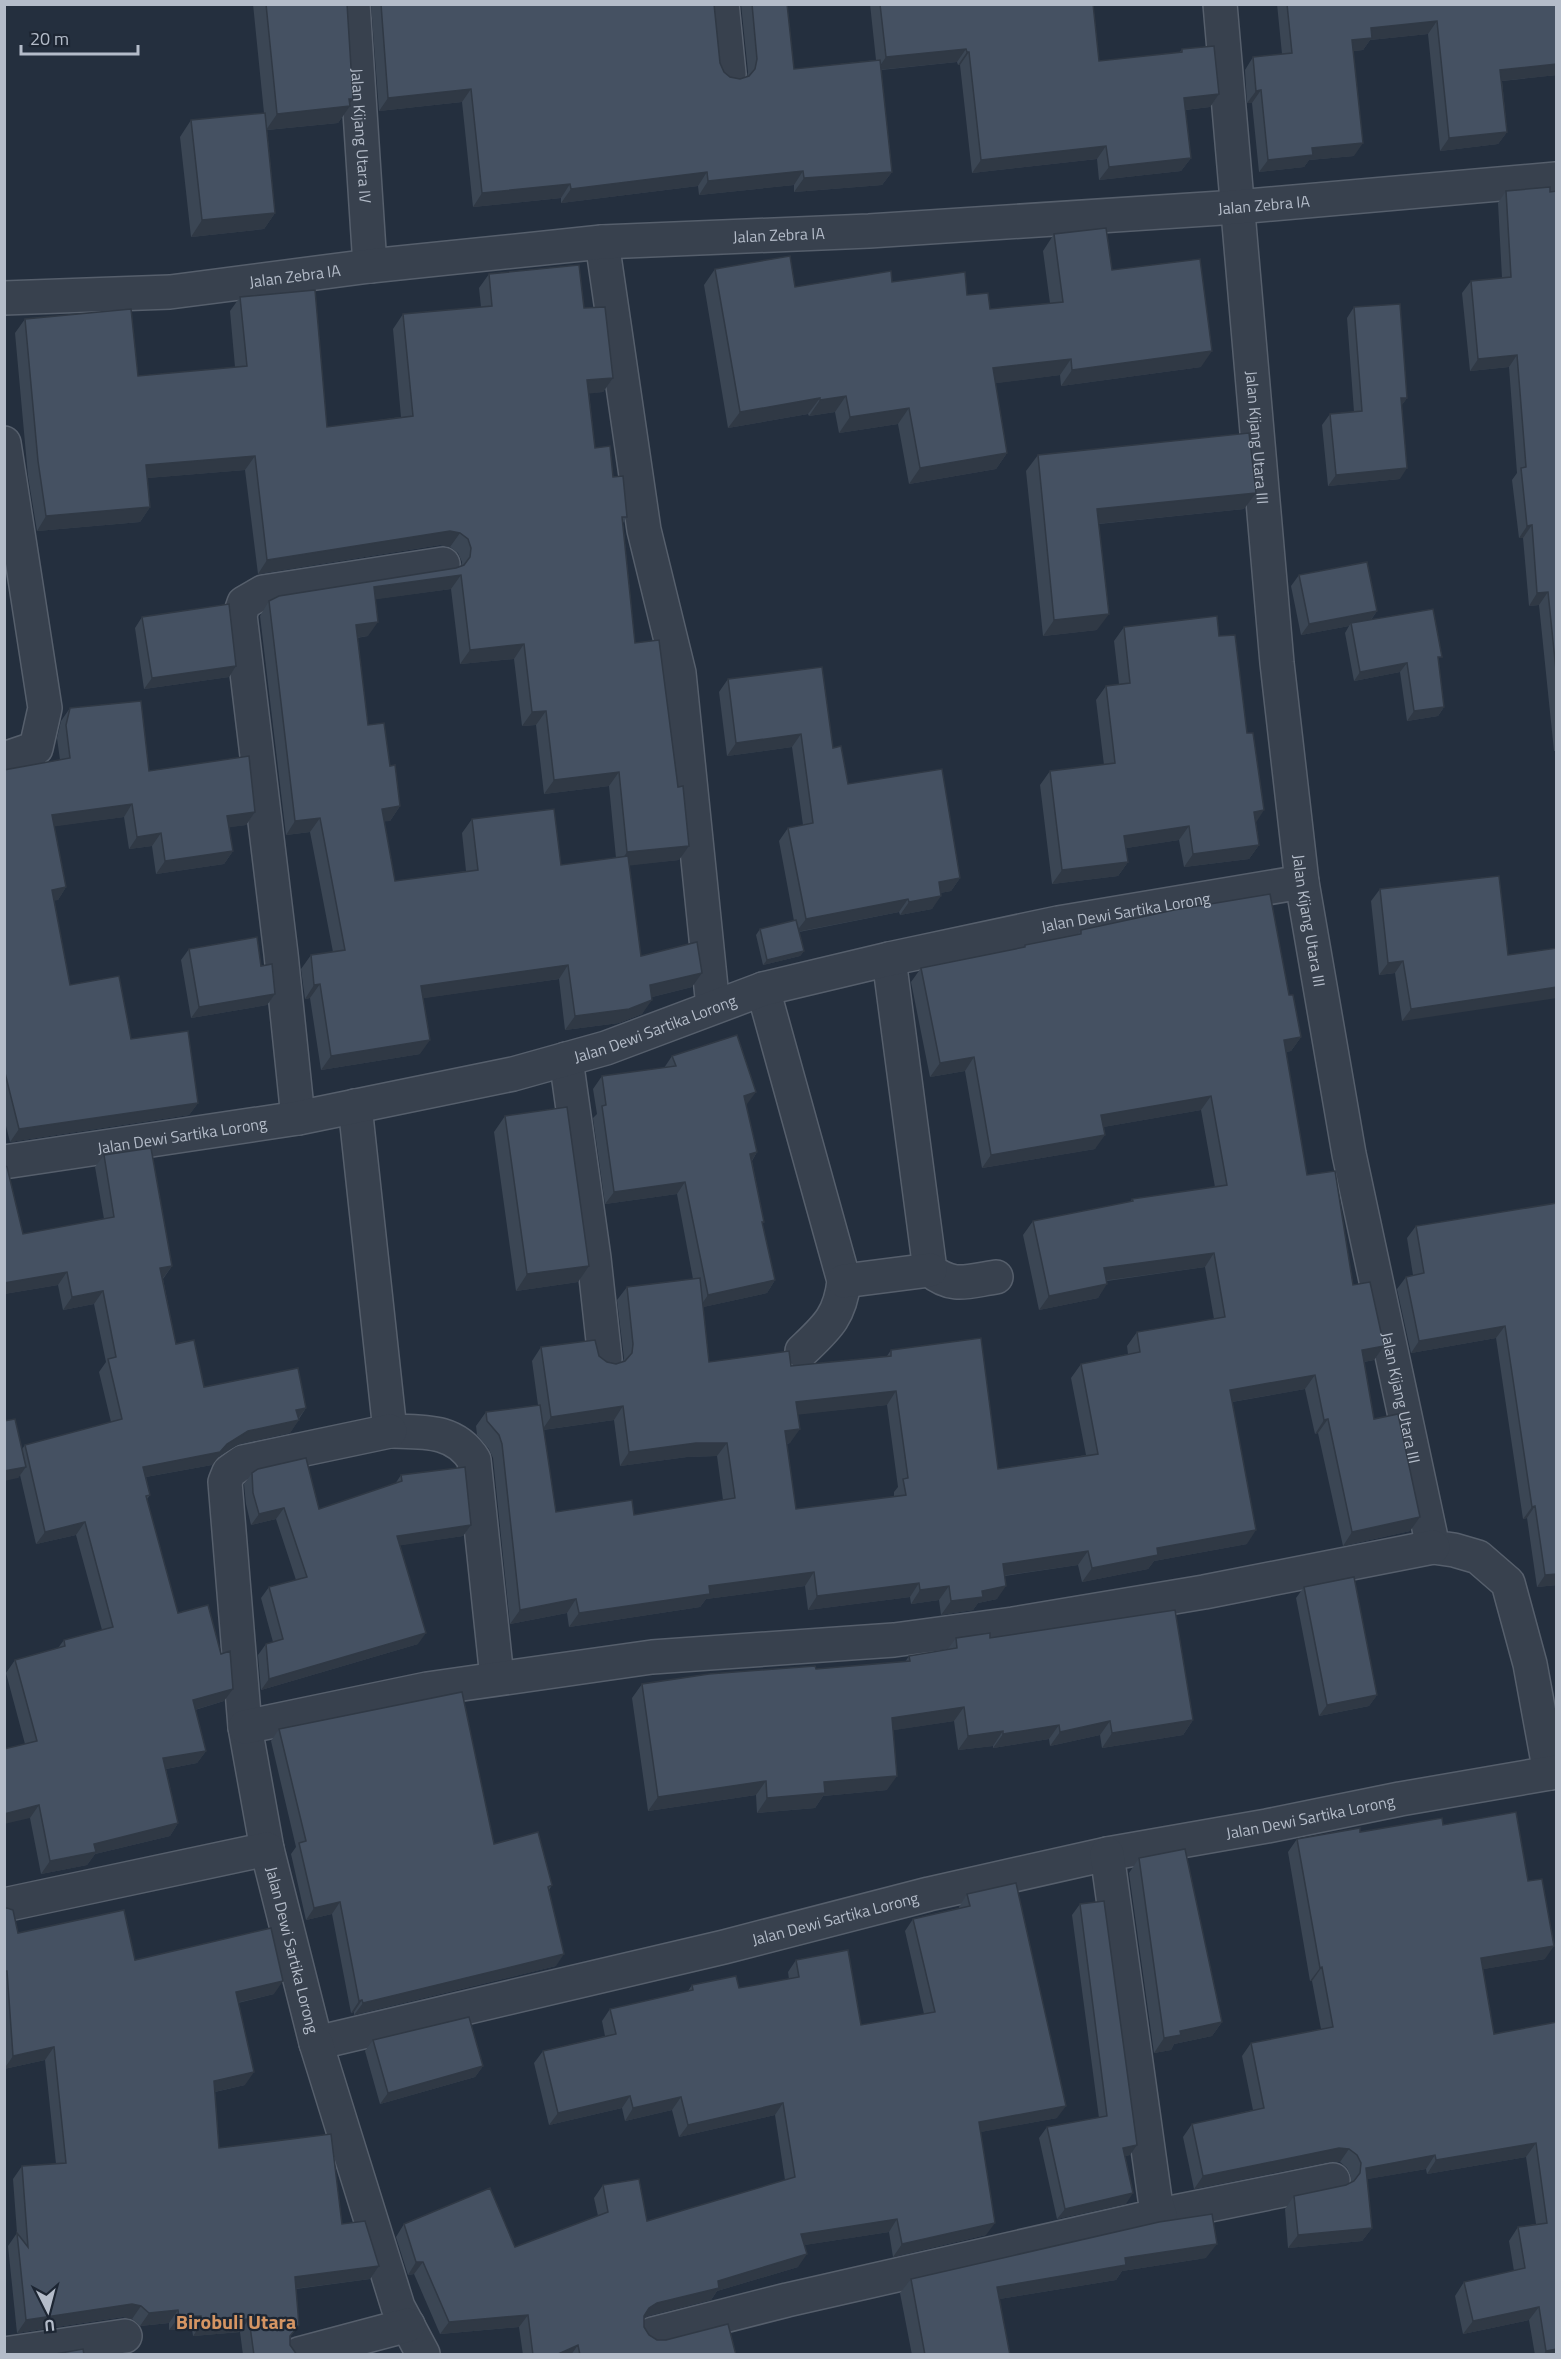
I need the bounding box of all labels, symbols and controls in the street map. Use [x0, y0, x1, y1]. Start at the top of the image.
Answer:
scale bar [21, 18, 138, 56]
text: 20 m [30, 25, 69, 52]
street label: Jalan Kijang Utara IV [345, 67, 378, 204]
street label: Jalan Zebra IA [1217, 189, 1311, 220]
street label: Jalan Zebra IA [732, 221, 826, 249]
street label: Jalan Zebra IA [248, 258, 342, 294]
street label: Jalan Kijang Utara III [1240, 370, 1275, 505]
street label: Jalan Kijang Utara III [1287, 853, 1332, 989]
street label: Jalan Dewi Sartika Lorong [1039, 886, 1212, 938]
street label: Jalan Dewi Sartika Lorong [571, 988, 740, 1068]
street label: Jalan Dewi Sartika Lorong [95, 1111, 269, 1160]
street label: Jalan Kijang Utara III [1375, 1330, 1427, 1466]
street label: Jalan Dewi Sartika Lorong [1224, 1788, 1397, 1845]
street label: Jalan Dewi Sartika Lorong [260, 1864, 325, 2036]
street label: Jalan Dewi Sartika Lorong [749, 1885, 921, 1951]
north arrow [18, 2281, 78, 2341]
district label: Birobuli Utara [176, 2306, 296, 2337]
text: U [43, 2313, 56, 2338]

